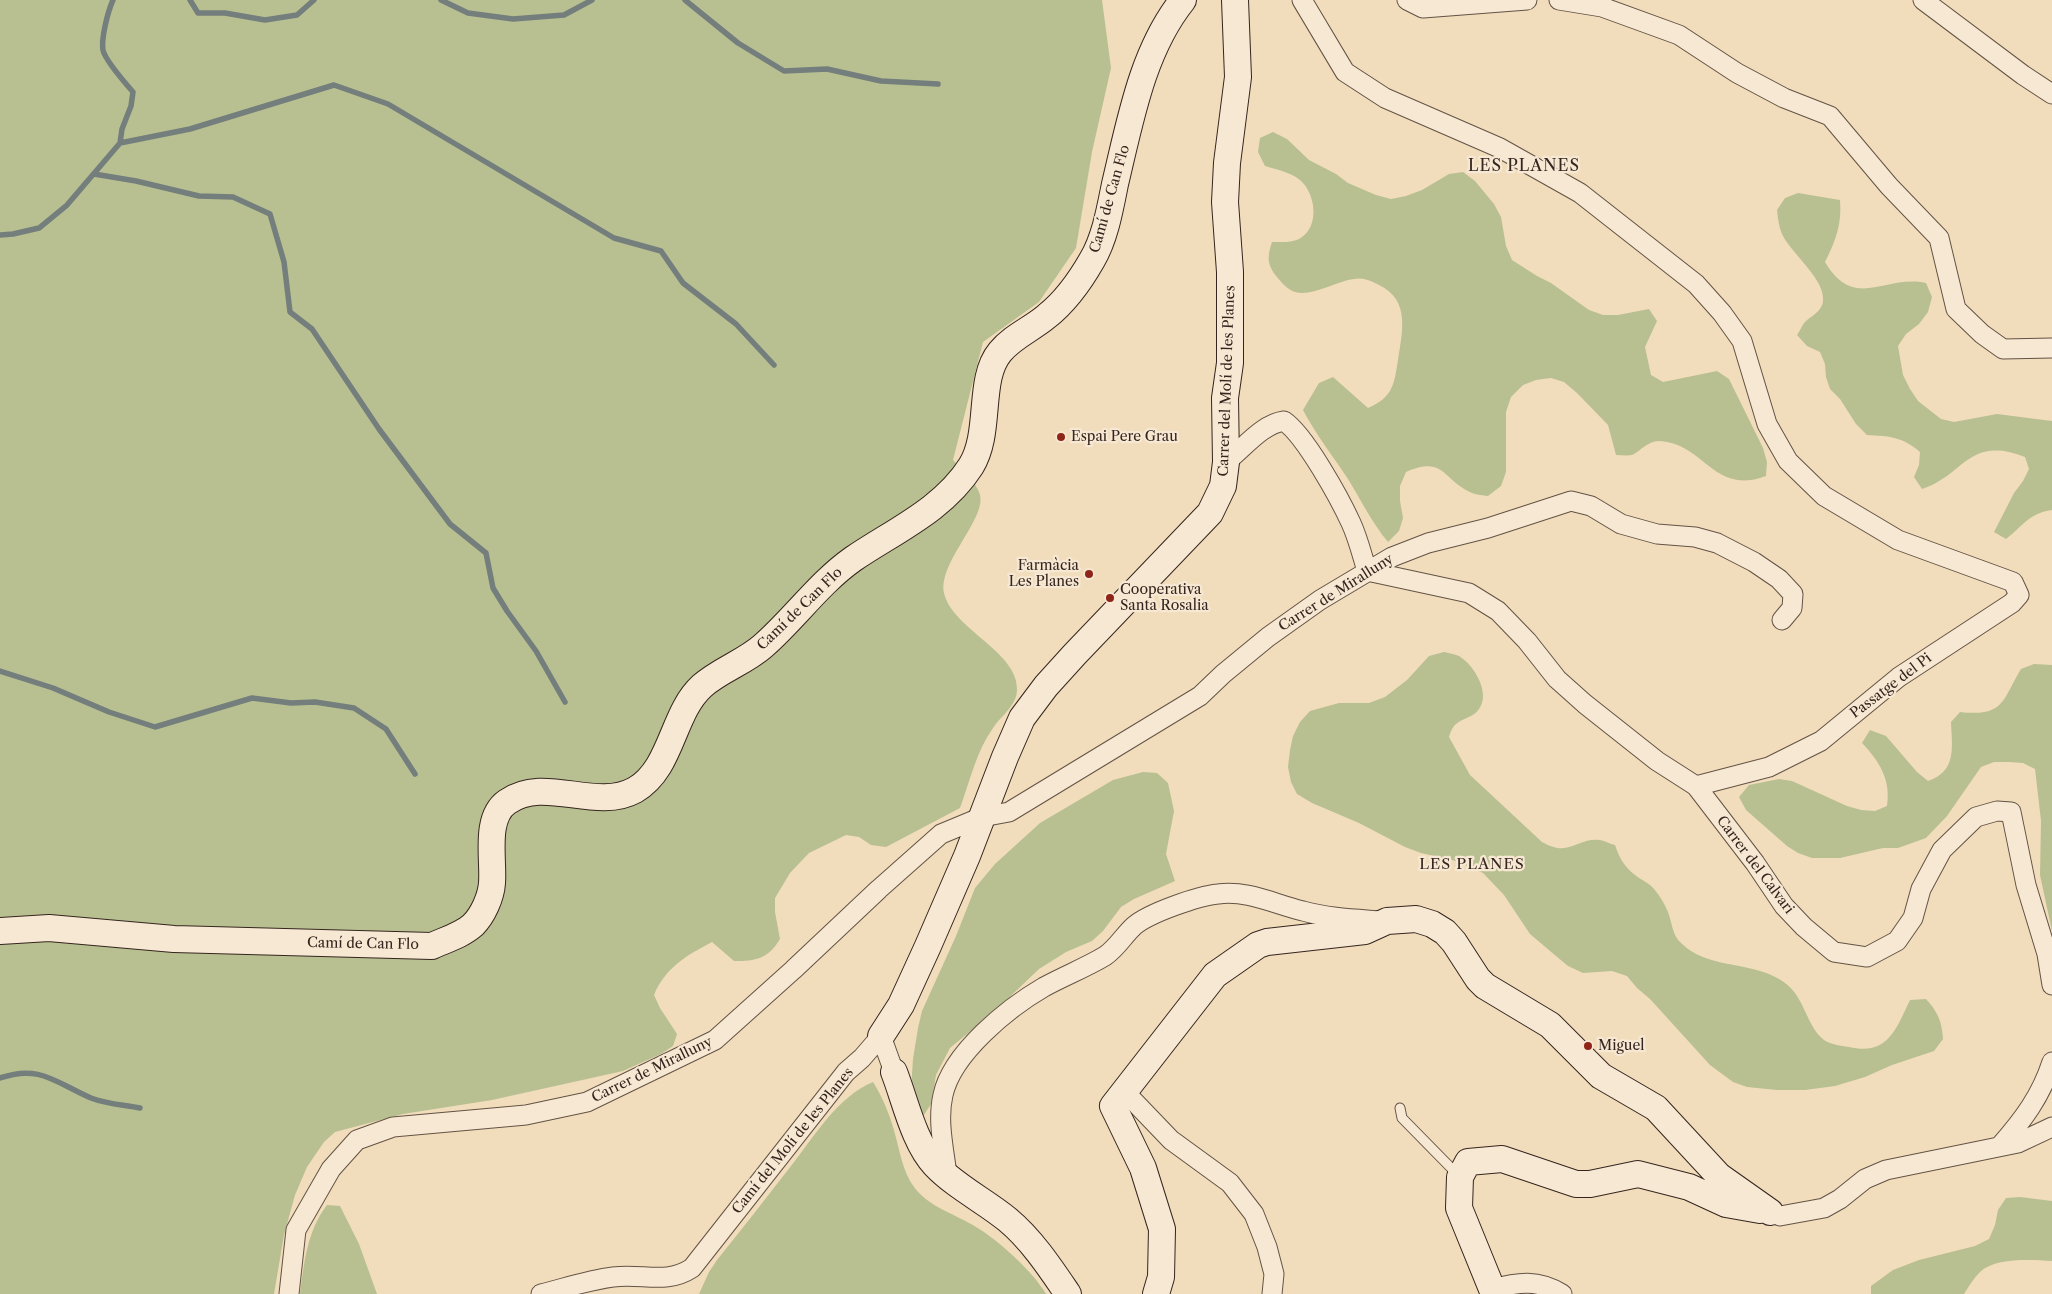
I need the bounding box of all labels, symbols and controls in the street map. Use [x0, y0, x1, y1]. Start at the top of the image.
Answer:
street label: Camí de Can Flo [1087, 143, 1133, 255]
district label: LES PLANES [1467, 156, 1581, 176]
street label: Carrer del Molí de les Planes [1215, 285, 1239, 477]
place label: Espai Pere Grau [1071, 429, 1178, 445]
marker: Espai Pere Grau [1055, 431, 1067, 443]
street label: Carrer de Miralluny [1276, 551, 1396, 635]
place label: Farmàcia Les Planes [1009, 558, 1079, 590]
street label: Camí de Can Flo [754, 564, 846, 654]
marker: Farmàcia Les Planes [1083, 568, 1095, 580]
place label: Cooperativa Santa Rosalia [1120, 582, 1209, 614]
marker: Cooperativa Santa Rosalia [1104, 592, 1116, 604]
street label: Passatge del Pi [1847, 650, 1935, 722]
street label: Carrer del Calvari [1713, 813, 1797, 917]
district label: LES PLANES [1418, 856, 1526, 874]
street label: Camí de Can Flo [307, 935, 419, 953]
street label: Carrer de Miralluny [589, 1033, 715, 1107]
place label: Miguel [1598, 1038, 1644, 1054]
marker: Miguel [1582, 1040, 1594, 1052]
street label: Camí del Molí de les Planes [729, 1064, 857, 1218]

